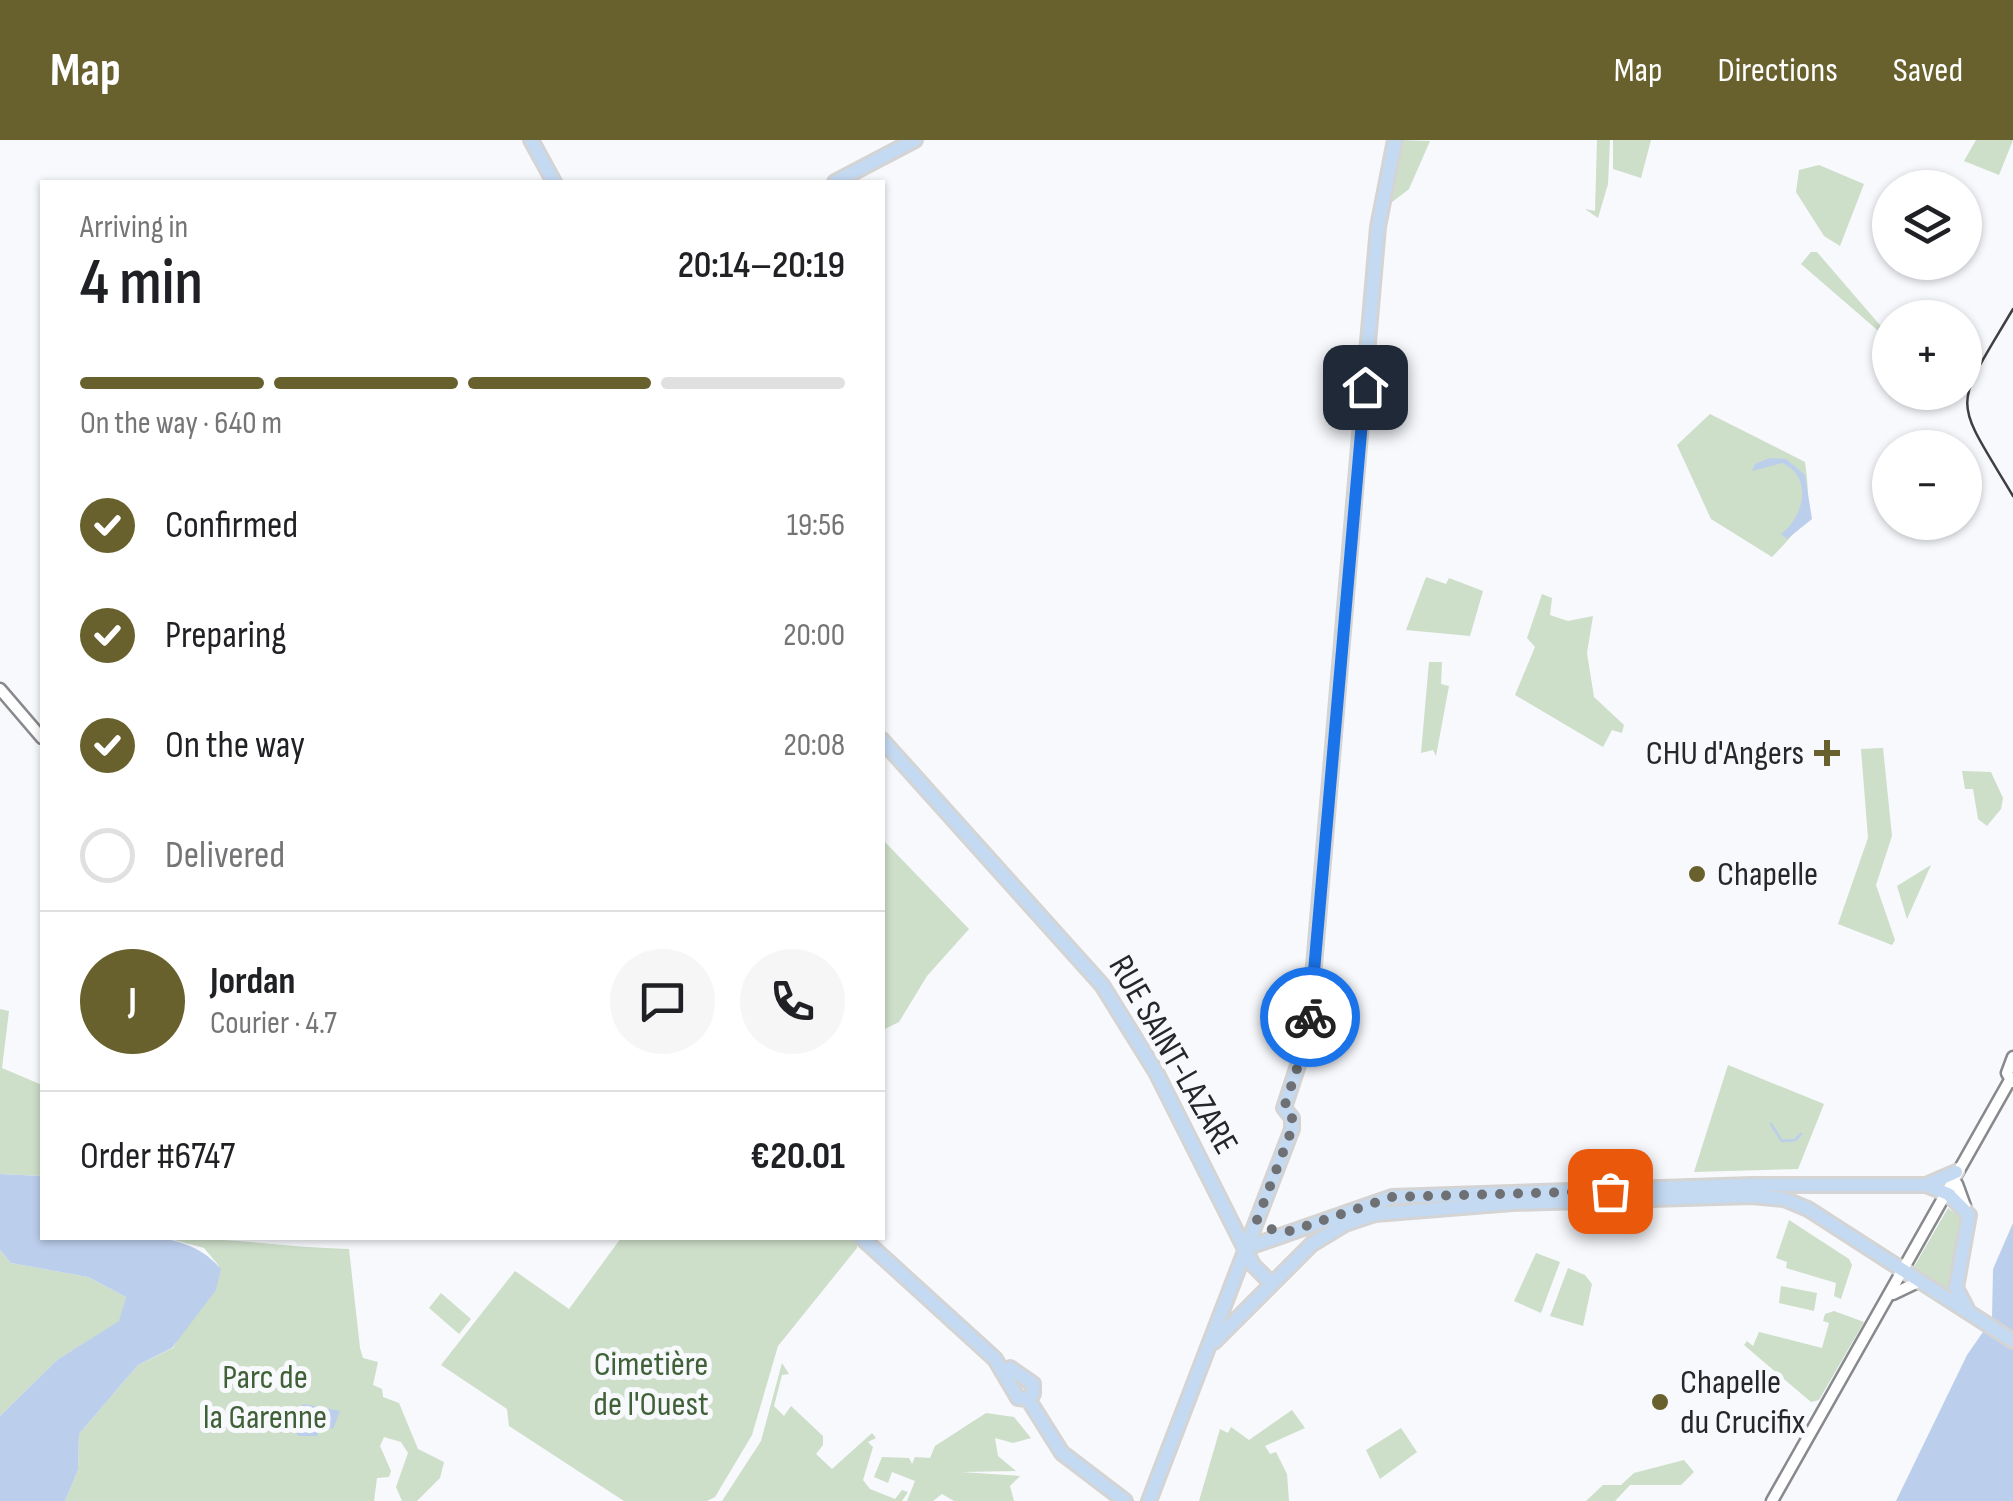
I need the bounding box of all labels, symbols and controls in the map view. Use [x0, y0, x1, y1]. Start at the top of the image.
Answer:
text: Map [50, 42, 121, 99]
text: Map [1614, 49, 1663, 92]
text: Directions [1718, 49, 1838, 92]
text: Saved [1893, 49, 1963, 92]
map controls [1872, 170, 1982, 540]
button: layers [1872, 170, 1982, 280]
text: Arriving in [80, 208, 188, 247]
text: 20:14–20:19 [678, 243, 845, 288]
text: 4 min [80, 245, 203, 323]
button: + [1872, 300, 1982, 410]
pin [1323, 345, 1408, 430]
icon: home [1338, 360, 1393, 415]
text: On the way · 640 m [80, 404, 282, 443]
button: − [1872, 430, 1982, 540]
icon: check [80, 498, 135, 553]
text: Confirmed [165, 503, 298, 548]
text: 19:56 [787, 506, 845, 545]
icon: check [80, 608, 135, 663]
text: Preparing [165, 613, 286, 658]
text: 20:00 [783, 616, 845, 655]
icon: check [80, 718, 135, 773]
text: On the way [165, 723, 305, 768]
text: 20:08 [784, 726, 845, 765]
place label: CHU d'Angers [1646, 732, 1804, 775]
marker: CHU d'Angers [1814, 740, 1840, 766]
text: Delivered [165, 833, 285, 878]
place label: Chapelle [1717, 853, 1818, 896]
marker: Chapelle [1686, 863, 1708, 885]
street label: RUE SAINT-LAZARE [1099, 948, 1247, 1162]
button: chat [610, 949, 715, 1054]
button: phone [740, 949, 845, 1054]
text: Jordan [210, 959, 295, 1004]
courier [1260, 967, 1360, 1067]
text: J [128, 979, 137, 1024]
icon: bike [1283, 990, 1338, 1045]
text: Courier · 4.7 [210, 1004, 337, 1043]
text: Order #6747 [80, 1134, 235, 1179]
text: €20.01 [750, 1134, 845, 1179]
pin [1568, 1149, 1653, 1234]
icon: bag [1583, 1164, 1638, 1219]
park label: Cimetière de l'Ouest [593, 1343, 709, 1426]
park label: Parc de la Garenne [203, 1356, 327, 1439]
place label: Chapelle du Crucifix [1680, 1361, 1805, 1444]
marker: Chapelle du Crucifix [1649, 1391, 1671, 1413]

